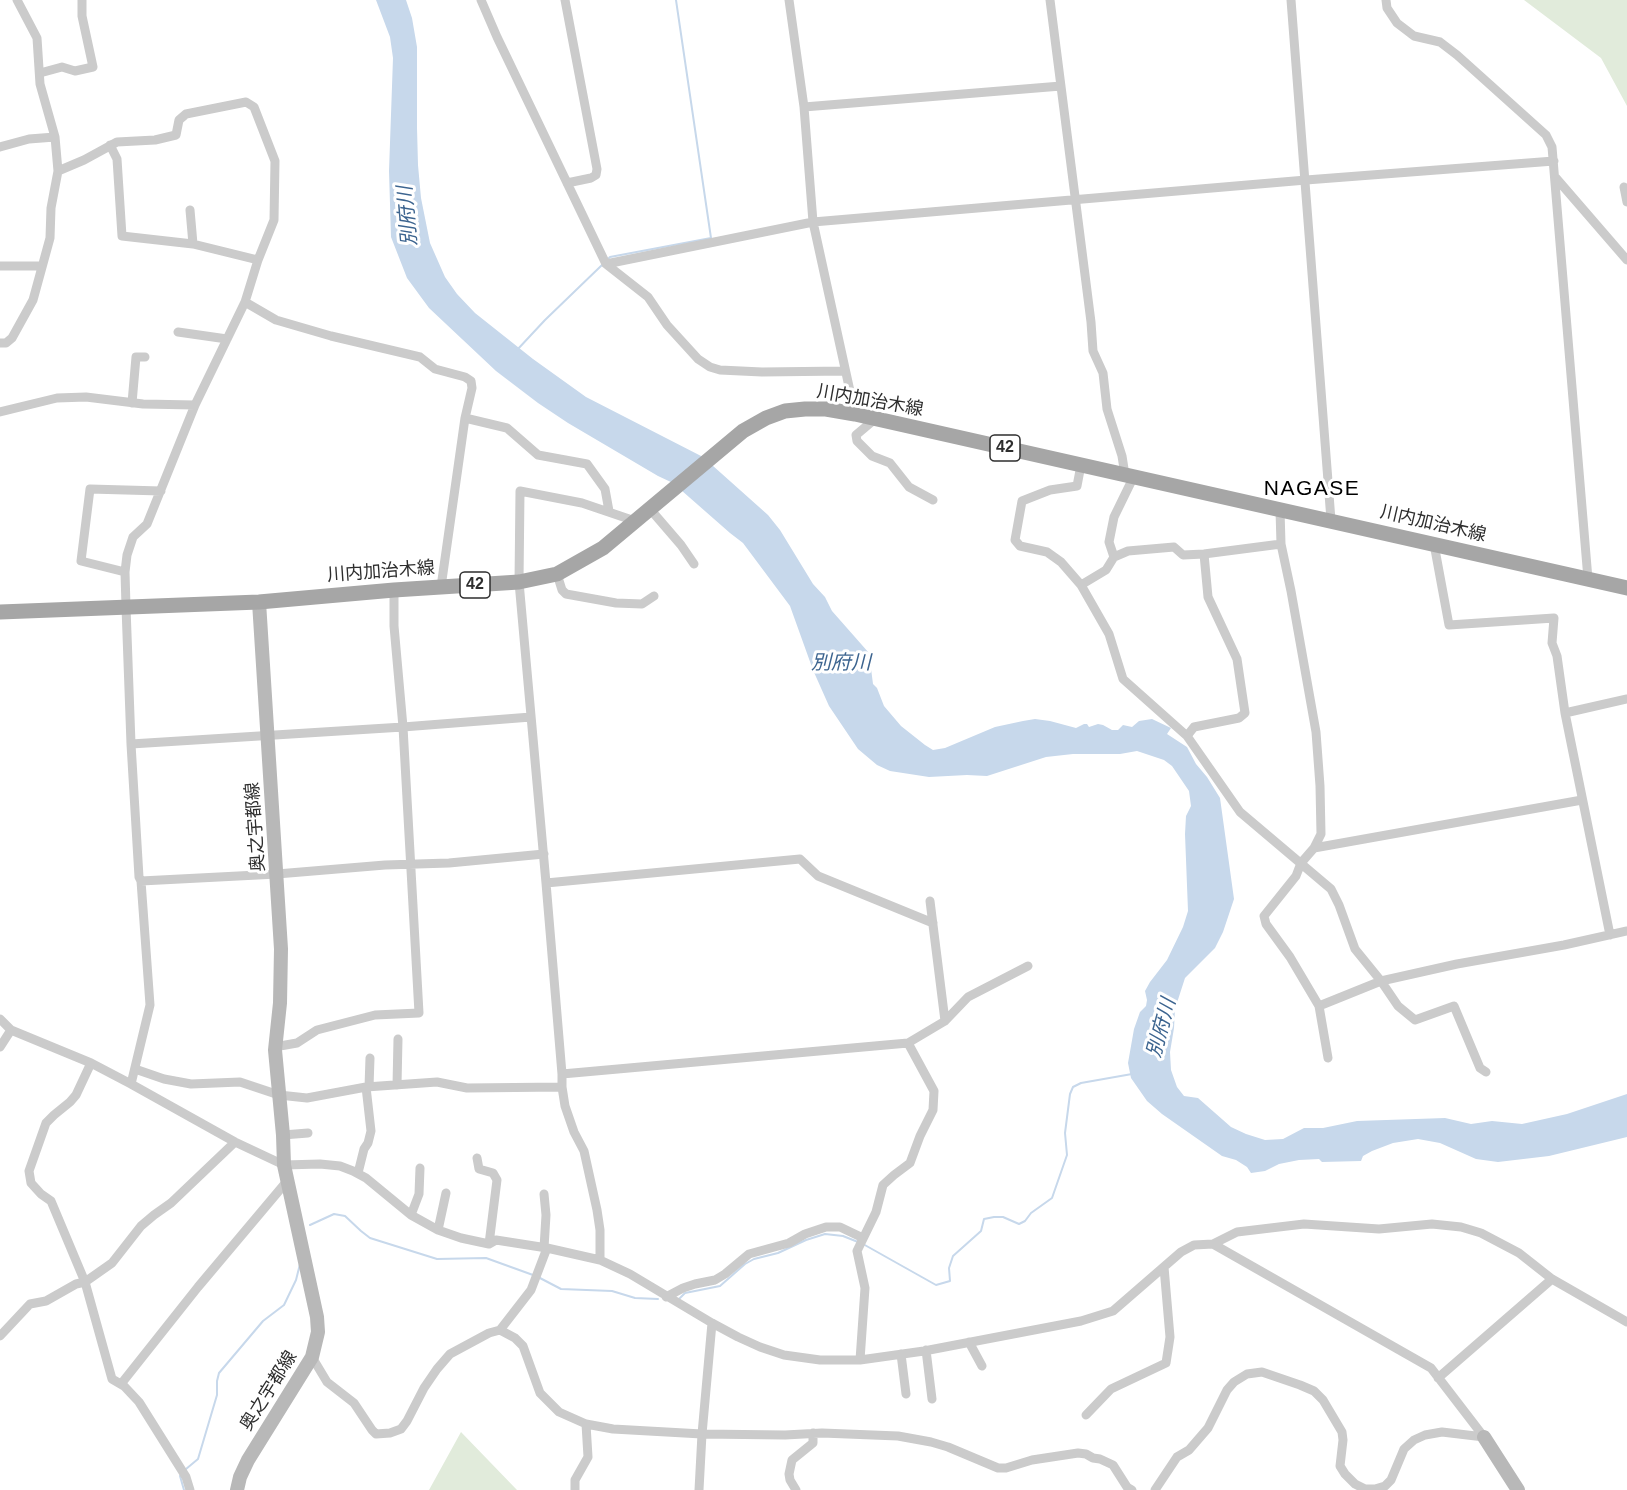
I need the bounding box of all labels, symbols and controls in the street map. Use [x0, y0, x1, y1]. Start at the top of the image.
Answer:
water label: 別府川 [393, 185, 423, 247]
street label: 川内加治木線 [815, 381, 925, 421]
road number: 42 [990, 435, 1020, 461]
district label: NAGASE [1264, 476, 1360, 502]
street label: 川内加治木線 [1378, 501, 1488, 547]
street label: 川内加治木線 [326, 557, 436, 587]
road number: 42 [460, 572, 490, 598]
water label: 別府川 [811, 651, 871, 675]
street label: 奥之宇都線 [242, 781, 270, 873]
water label: 別府川 [1143, 996, 1181, 1060]
street label: 奥之宇都線 [236, 1347, 302, 1435]

